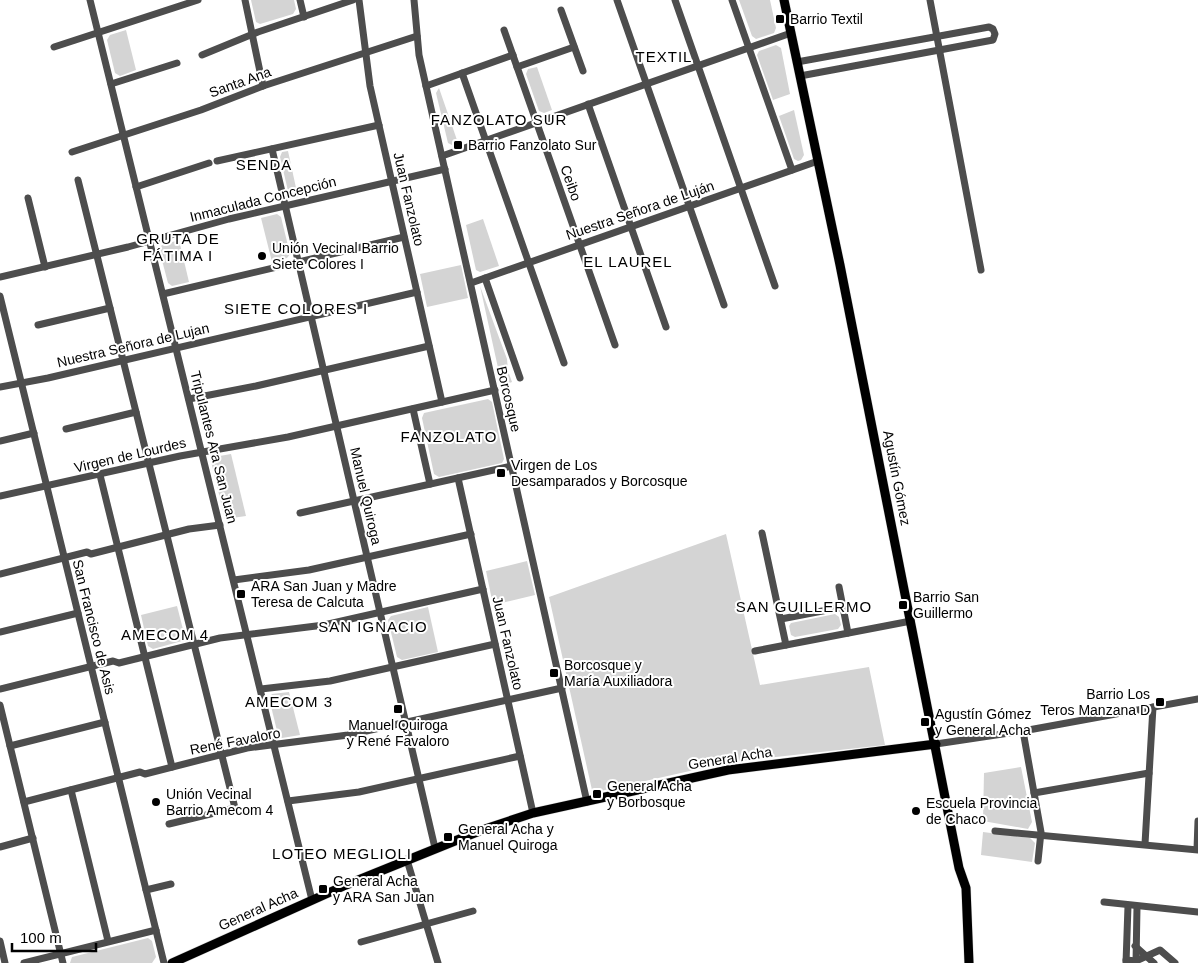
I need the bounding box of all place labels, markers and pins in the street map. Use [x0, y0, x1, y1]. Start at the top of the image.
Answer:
place label: Barrio Textil [790, 11, 863, 27]
marker: Barrio Textil [774, 13, 786, 25]
place label: Barrio Fanzolato Sur [468, 137, 597, 153]
marker: Barrio Fanzolato Sur [452, 139, 464, 151]
place label: Unión Vecinal Barrio Siete Colores I [272, 240, 399, 272]
marker: Unión Vecinal Barrio Siete Colores I [256, 250, 268, 262]
place label: Virgen de Los Desamparados y Borcosque [511, 457, 688, 489]
marker: Virgen de Los Desamparados y Borcosque [495, 467, 507, 479]
place label: ARA San Juan y Madre Teresa de Calcuta [251, 578, 397, 610]
marker: ARA San Juan y Madre Teresa de Calcuta [235, 588, 247, 600]
place label: Barrio San Guillermo [913, 589, 979, 621]
marker: Barrio San Guillermo [897, 599, 909, 611]
place label: Borcosque y María Auxiliadora [564, 657, 672, 689]
marker: Borcosque y María Auxiliadora [548, 667, 560, 679]
place label: Barrio Los Teros Manzana D [1040, 686, 1150, 718]
marker: Barrio Los Teros Manzana D [1154, 696, 1166, 708]
marker: Manuel Quiroga y René Favaloro [392, 703, 404, 715]
place label: Agustín Gómez y General Acha [935, 706, 1032, 738]
marker: Agustín Gómez y General Acha [919, 716, 931, 728]
place label: Manuel Quiroga y René Favaloro [347, 717, 450, 749]
place label: General Acha y Borbosque [607, 778, 692, 810]
place label: Unión Vecinal Barrio Amecom 4 [166, 786, 274, 818]
marker: General Acha y Borbosque [591, 788, 603, 800]
place label: Escuela Provincia de Chaco [926, 795, 1037, 827]
marker: Unión Vecinal Barrio Amecom 4 [150, 796, 162, 808]
marker: Escuela Provincia de Chaco [910, 805, 922, 817]
place label: General Acha y Manuel Quiroga [458, 821, 558, 853]
marker: General Acha y Manuel Quiroga [442, 831, 454, 843]
place label: General Acha y ARA San Juan [333, 873, 434, 905]
marker: General Acha y ARA San Juan [317, 883, 329, 895]

